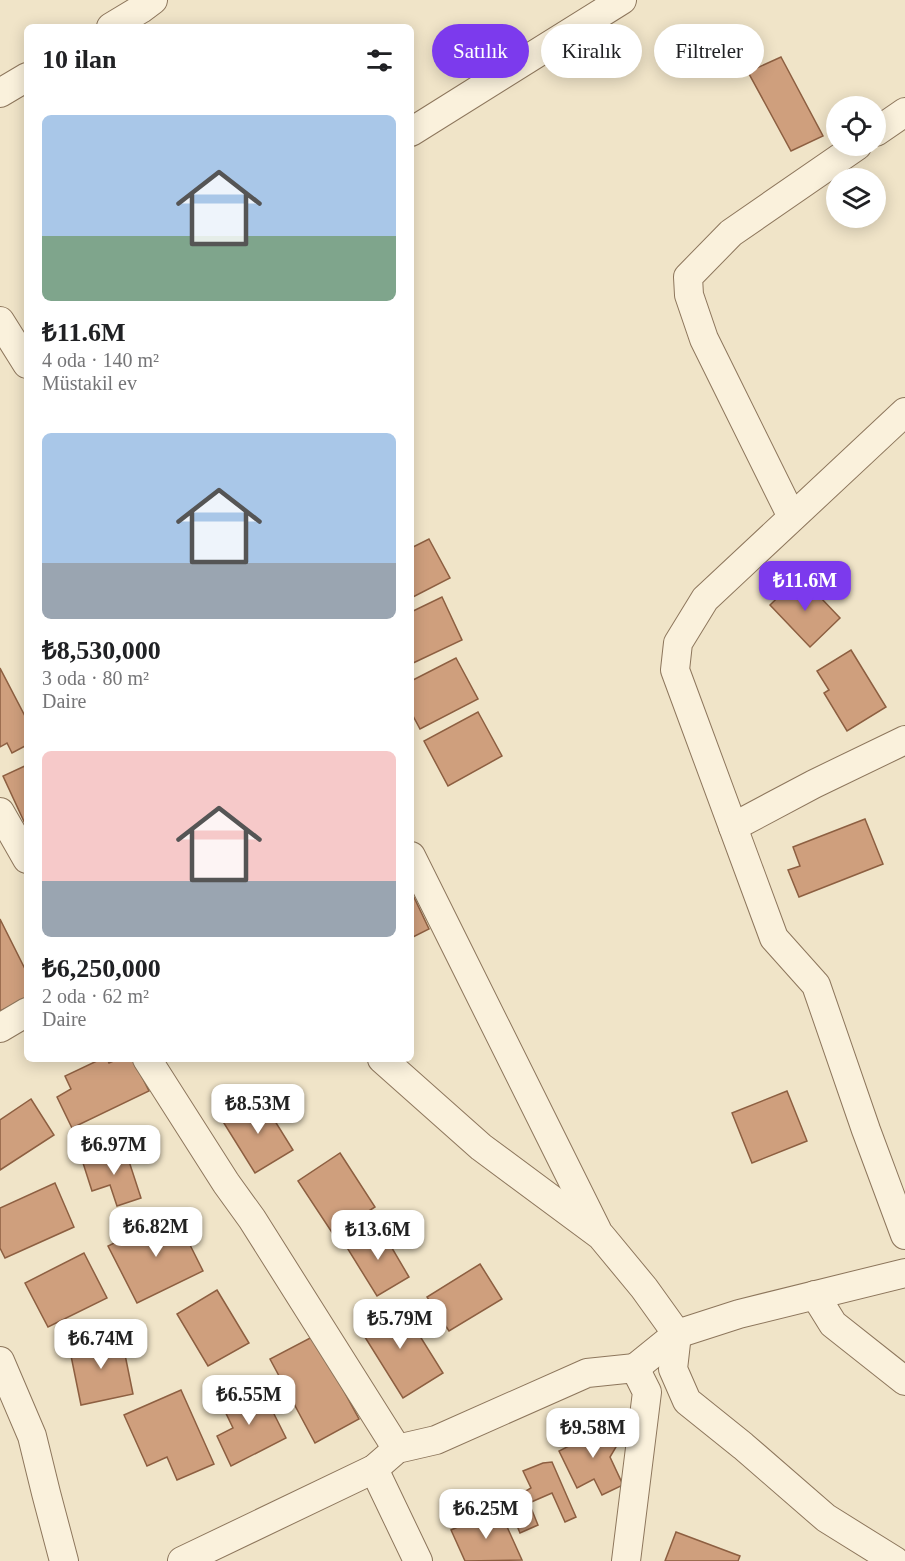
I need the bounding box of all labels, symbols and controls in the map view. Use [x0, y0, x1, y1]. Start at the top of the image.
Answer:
chip: Satılık [432, 24, 529, 78]
chip: Kiralık [541, 24, 642, 78]
chip: Filtreler [654, 24, 764, 78]
icon: filters [363, 44, 396, 77]
text: 10 ilan [42, 45, 116, 74]
map controls [826, 96, 886, 228]
button: locate [826, 96, 886, 156]
icon: home [165, 154, 273, 262]
button: layers [826, 168, 886, 228]
text: ₺11.6M [42, 318, 125, 347]
text: 4 oda · 140 m² [42, 349, 159, 371]
text: Müstakil ev [42, 372, 137, 394]
icon: home [165, 472, 273, 580]
pin: ₺11.6M [756, 561, 854, 612]
text: ₺11.6M [773, 569, 837, 591]
text: ₺8,530,000 [42, 636, 161, 665]
text: 3 oda · 80 m² [42, 667, 149, 689]
text: Daire [42, 690, 86, 712]
icon: home [165, 790, 273, 898]
text: ₺6,250,000 [42, 954, 161, 983]
text: 2 oda · 62 m² [42, 985, 149, 1007]
text: Daire [42, 1008, 86, 1030]
pin: ₺8.53M [209, 1084, 307, 1135]
text: ₺8.53M [225, 1092, 291, 1114]
pin: ₺6.97M [65, 1125, 163, 1176]
text: ₺6.97M [81, 1133, 147, 1155]
pin: ₺6.82M [107, 1207, 205, 1258]
pin: ₺13.6M [329, 1210, 427, 1261]
text: ₺6.82M [123, 1215, 189, 1237]
text: ₺13.6M [345, 1218, 411, 1240]
pin: ₺5.79M [351, 1299, 449, 1350]
text: ₺5.79M [367, 1307, 433, 1329]
pin: ₺6.74M [52, 1319, 150, 1370]
text: ₺6.74M [68, 1327, 134, 1349]
pin: ₺6.55M [200, 1375, 298, 1426]
text: ₺6.55M [216, 1383, 282, 1405]
pin: ₺9.58M [544, 1408, 642, 1459]
text: ₺9.58M [560, 1416, 626, 1438]
pin: ₺6.25M [437, 1489, 535, 1540]
text: ₺6.25M [453, 1497, 519, 1519]

